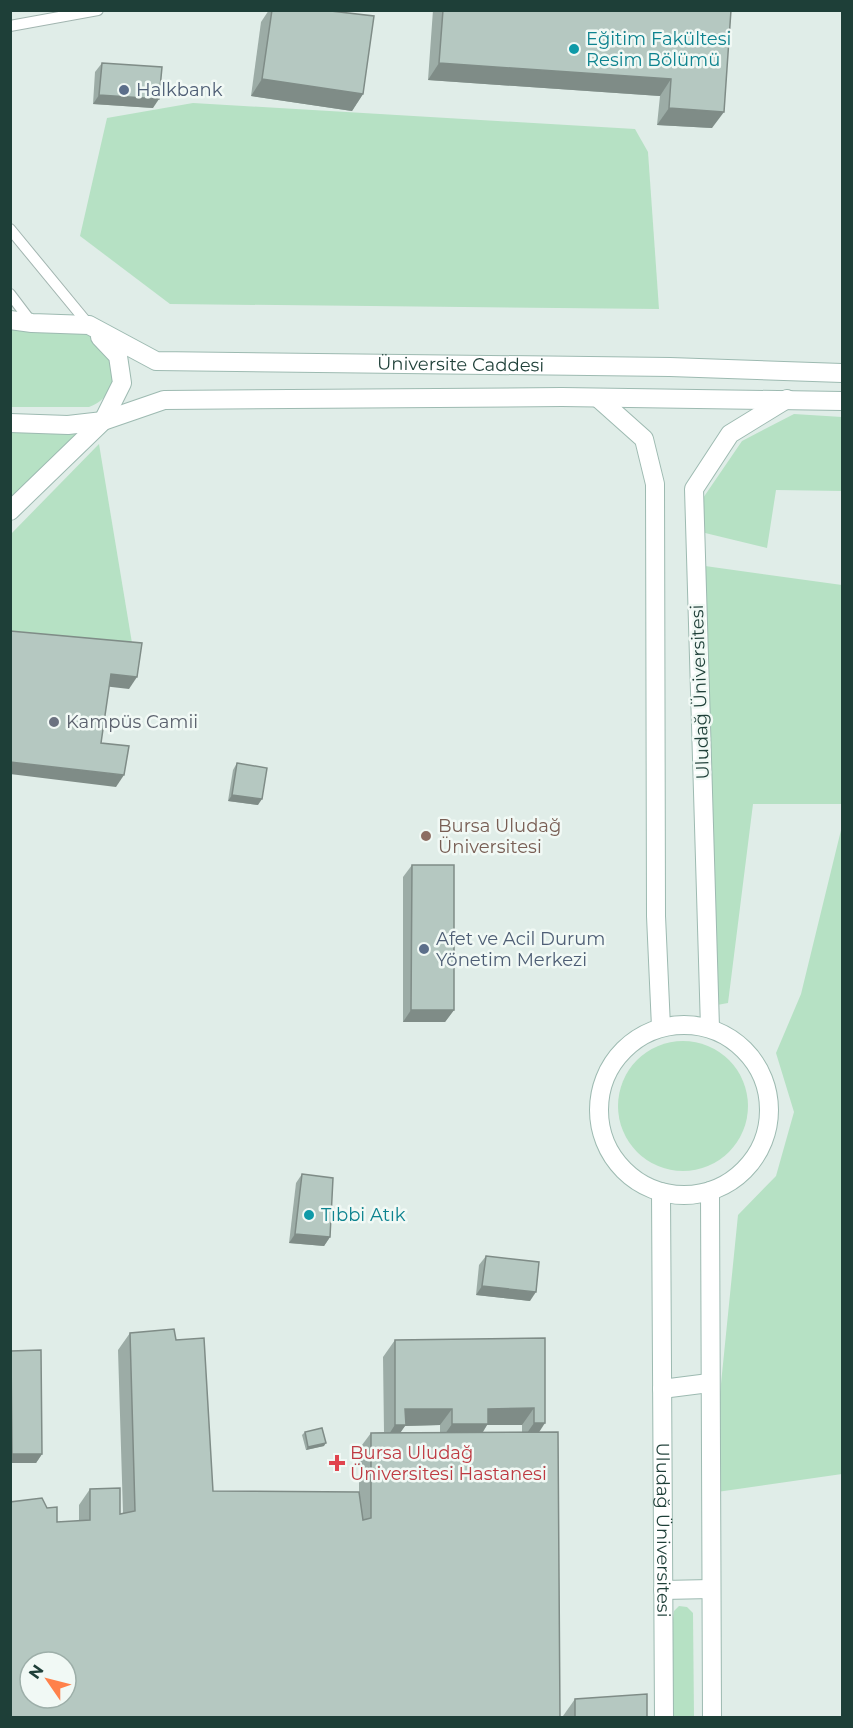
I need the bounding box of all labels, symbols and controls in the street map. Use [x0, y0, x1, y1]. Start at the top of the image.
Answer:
place label: Eğitim Fakültesi Resim Bölümü [586, 28, 731, 71]
marker: Eğitim Fakültesi Resim Bölümü [567, 42, 581, 56]
place label: Halkbank [136, 79, 223, 101]
marker: Halkbank [117, 83, 131, 97]
street label: Üniversite Caddesi [377, 353, 544, 377]
street label: Uludağ Üniversitesi [686, 604, 714, 780]
place label: Kampüs Camii [66, 711, 198, 733]
marker: Kampüs Camii [47, 715, 61, 729]
place label: Bursa Uludağ Üniversitesi [438, 815, 561, 858]
marker: Bursa Uludağ Üniversitesi [419, 829, 433, 843]
place label: Afet ve Acil Durum Yönetim Merkezi [436, 928, 605, 971]
marker: Afet ve Acil Durum Yönetim Merkezi [417, 942, 431, 956]
place label: Tıbbi Atık [321, 1204, 406, 1226]
marker: Tıbbi Atık [302, 1208, 316, 1222]
place label: Bursa Uludağ Üniversitesi Hastanesi [350, 1442, 547, 1485]
street label: Uludağ Üniversitesi [651, 1442, 674, 1618]
marker: Bursa Uludağ Üniversitesi Hastanesi [328, 1454, 346, 1472]
north arrow [18, 1650, 78, 1710]
text: N [25, 1661, 48, 1682]

